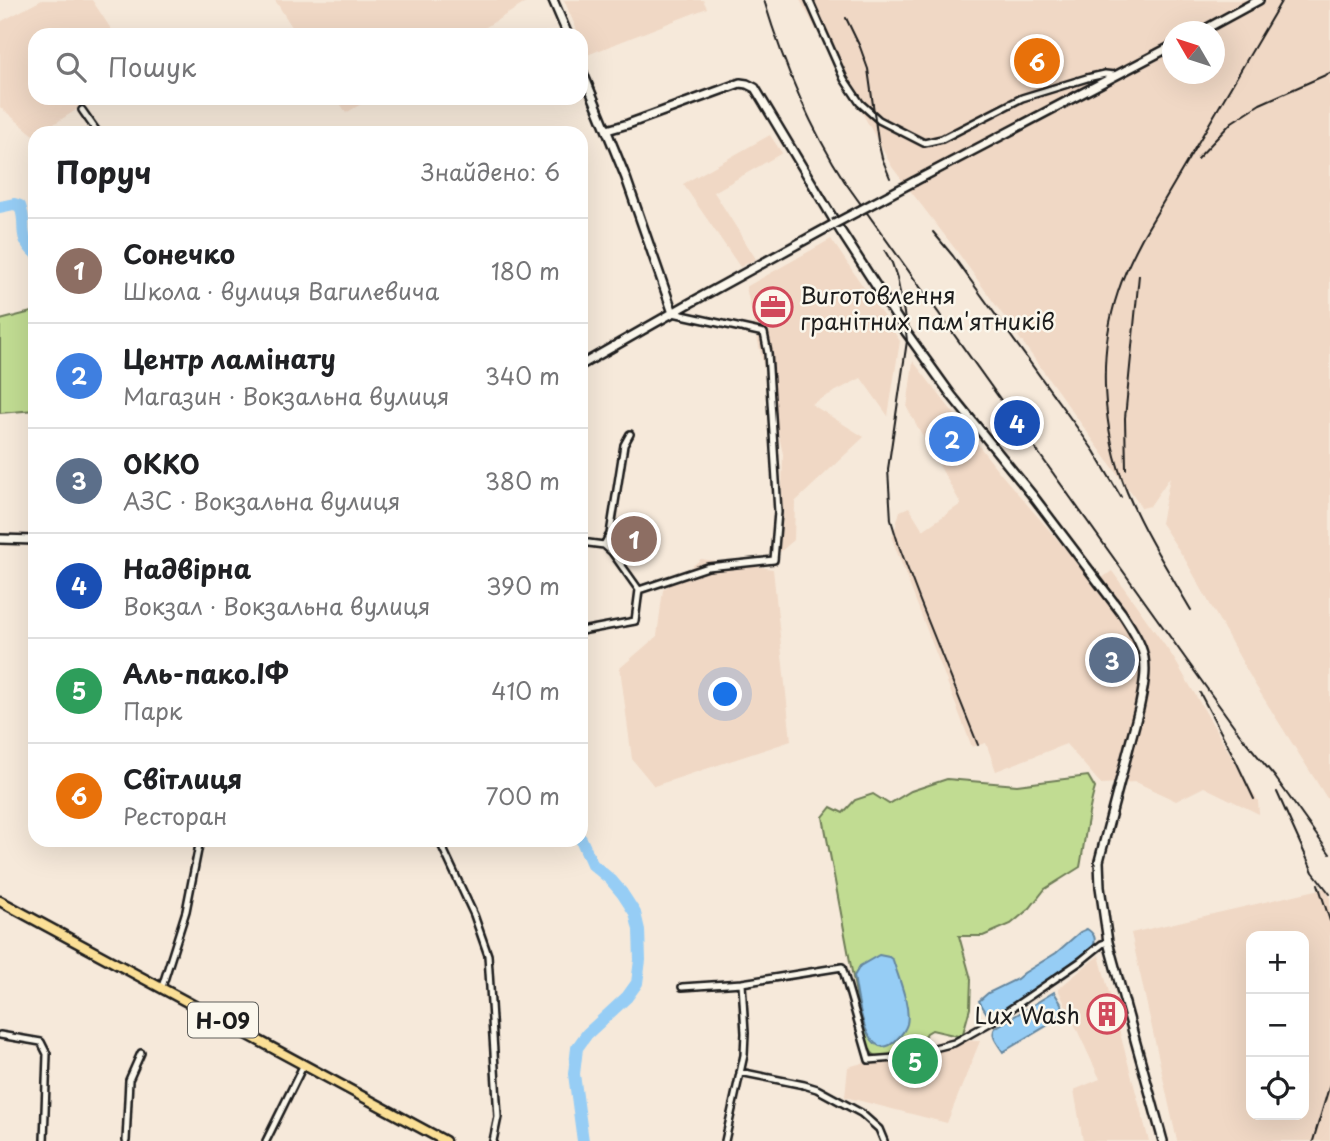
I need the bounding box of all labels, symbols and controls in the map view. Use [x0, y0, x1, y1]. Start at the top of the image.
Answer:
north arrow [1162, 21, 1225, 84]
search box [28, 28, 588, 105]
pin: 6 [1014, 35, 1060, 87]
text: Пошук [108, 47, 196, 86]
icon: search [52, 48, 90, 86]
text: Поруч [56, 149, 151, 194]
text: Знайдено: 6 [421, 154, 560, 189]
text: Сонечко [123, 234, 235, 273]
text: 1 [74, 253, 85, 288]
text: 180 m [491, 253, 560, 288]
text: Школа · вулиця Вагилевича [123, 273, 439, 308]
place label: Виготовлення гранітних пам'ятників [800, 277, 1055, 338]
office icon: Виготовлення гранітних пам'ятників [752, 286, 794, 328]
text: Центр ламінату [123, 339, 336, 378]
text: 2 [71, 358, 87, 393]
text: 340 m [485, 358, 560, 393]
text: Магазин · Вокзальна вулиця [123, 378, 449, 413]
pin: 4 [994, 397, 1040, 449]
pin: 2 [929, 413, 975, 465]
text: ОККО [123, 444, 200, 483]
text: 3 [71, 463, 87, 498]
text: 380 m [485, 463, 560, 498]
text: АЗС · Вокзальна вулиця [123, 483, 400, 518]
pin: 1 [611, 513, 657, 565]
text: Надвірна [123, 549, 251, 588]
text: 4 [71, 568, 87, 603]
text: 390 m [486, 568, 560, 603]
text: Вокзал · Вокзальна вулиця [123, 588, 430, 623]
pin: 3 [1089, 634, 1135, 686]
text: Аль-пако.ІФ [123, 654, 289, 693]
text: 5 [72, 673, 86, 708]
text: 410 m [491, 673, 560, 708]
your location [708, 677, 742, 711]
text: Парк [123, 693, 182, 728]
text: Світлиця [123, 759, 242, 798]
text: 6 [71, 778, 87, 813]
text: 700 m [485, 778, 560, 813]
text: Ресторан [123, 798, 227, 833]
map controls [1246, 931, 1309, 1120]
button: + [1246, 931, 1309, 994]
building icon: Lux Wash [1086, 993, 1128, 1035]
button: − [1246, 994, 1309, 1057]
place label: Lux Wash [974, 997, 1080, 1032]
road number: Н-09 [188, 1002, 258, 1038]
pin: 5 [892, 1035, 938, 1087]
button: locate [1246, 1057, 1309, 1120]

